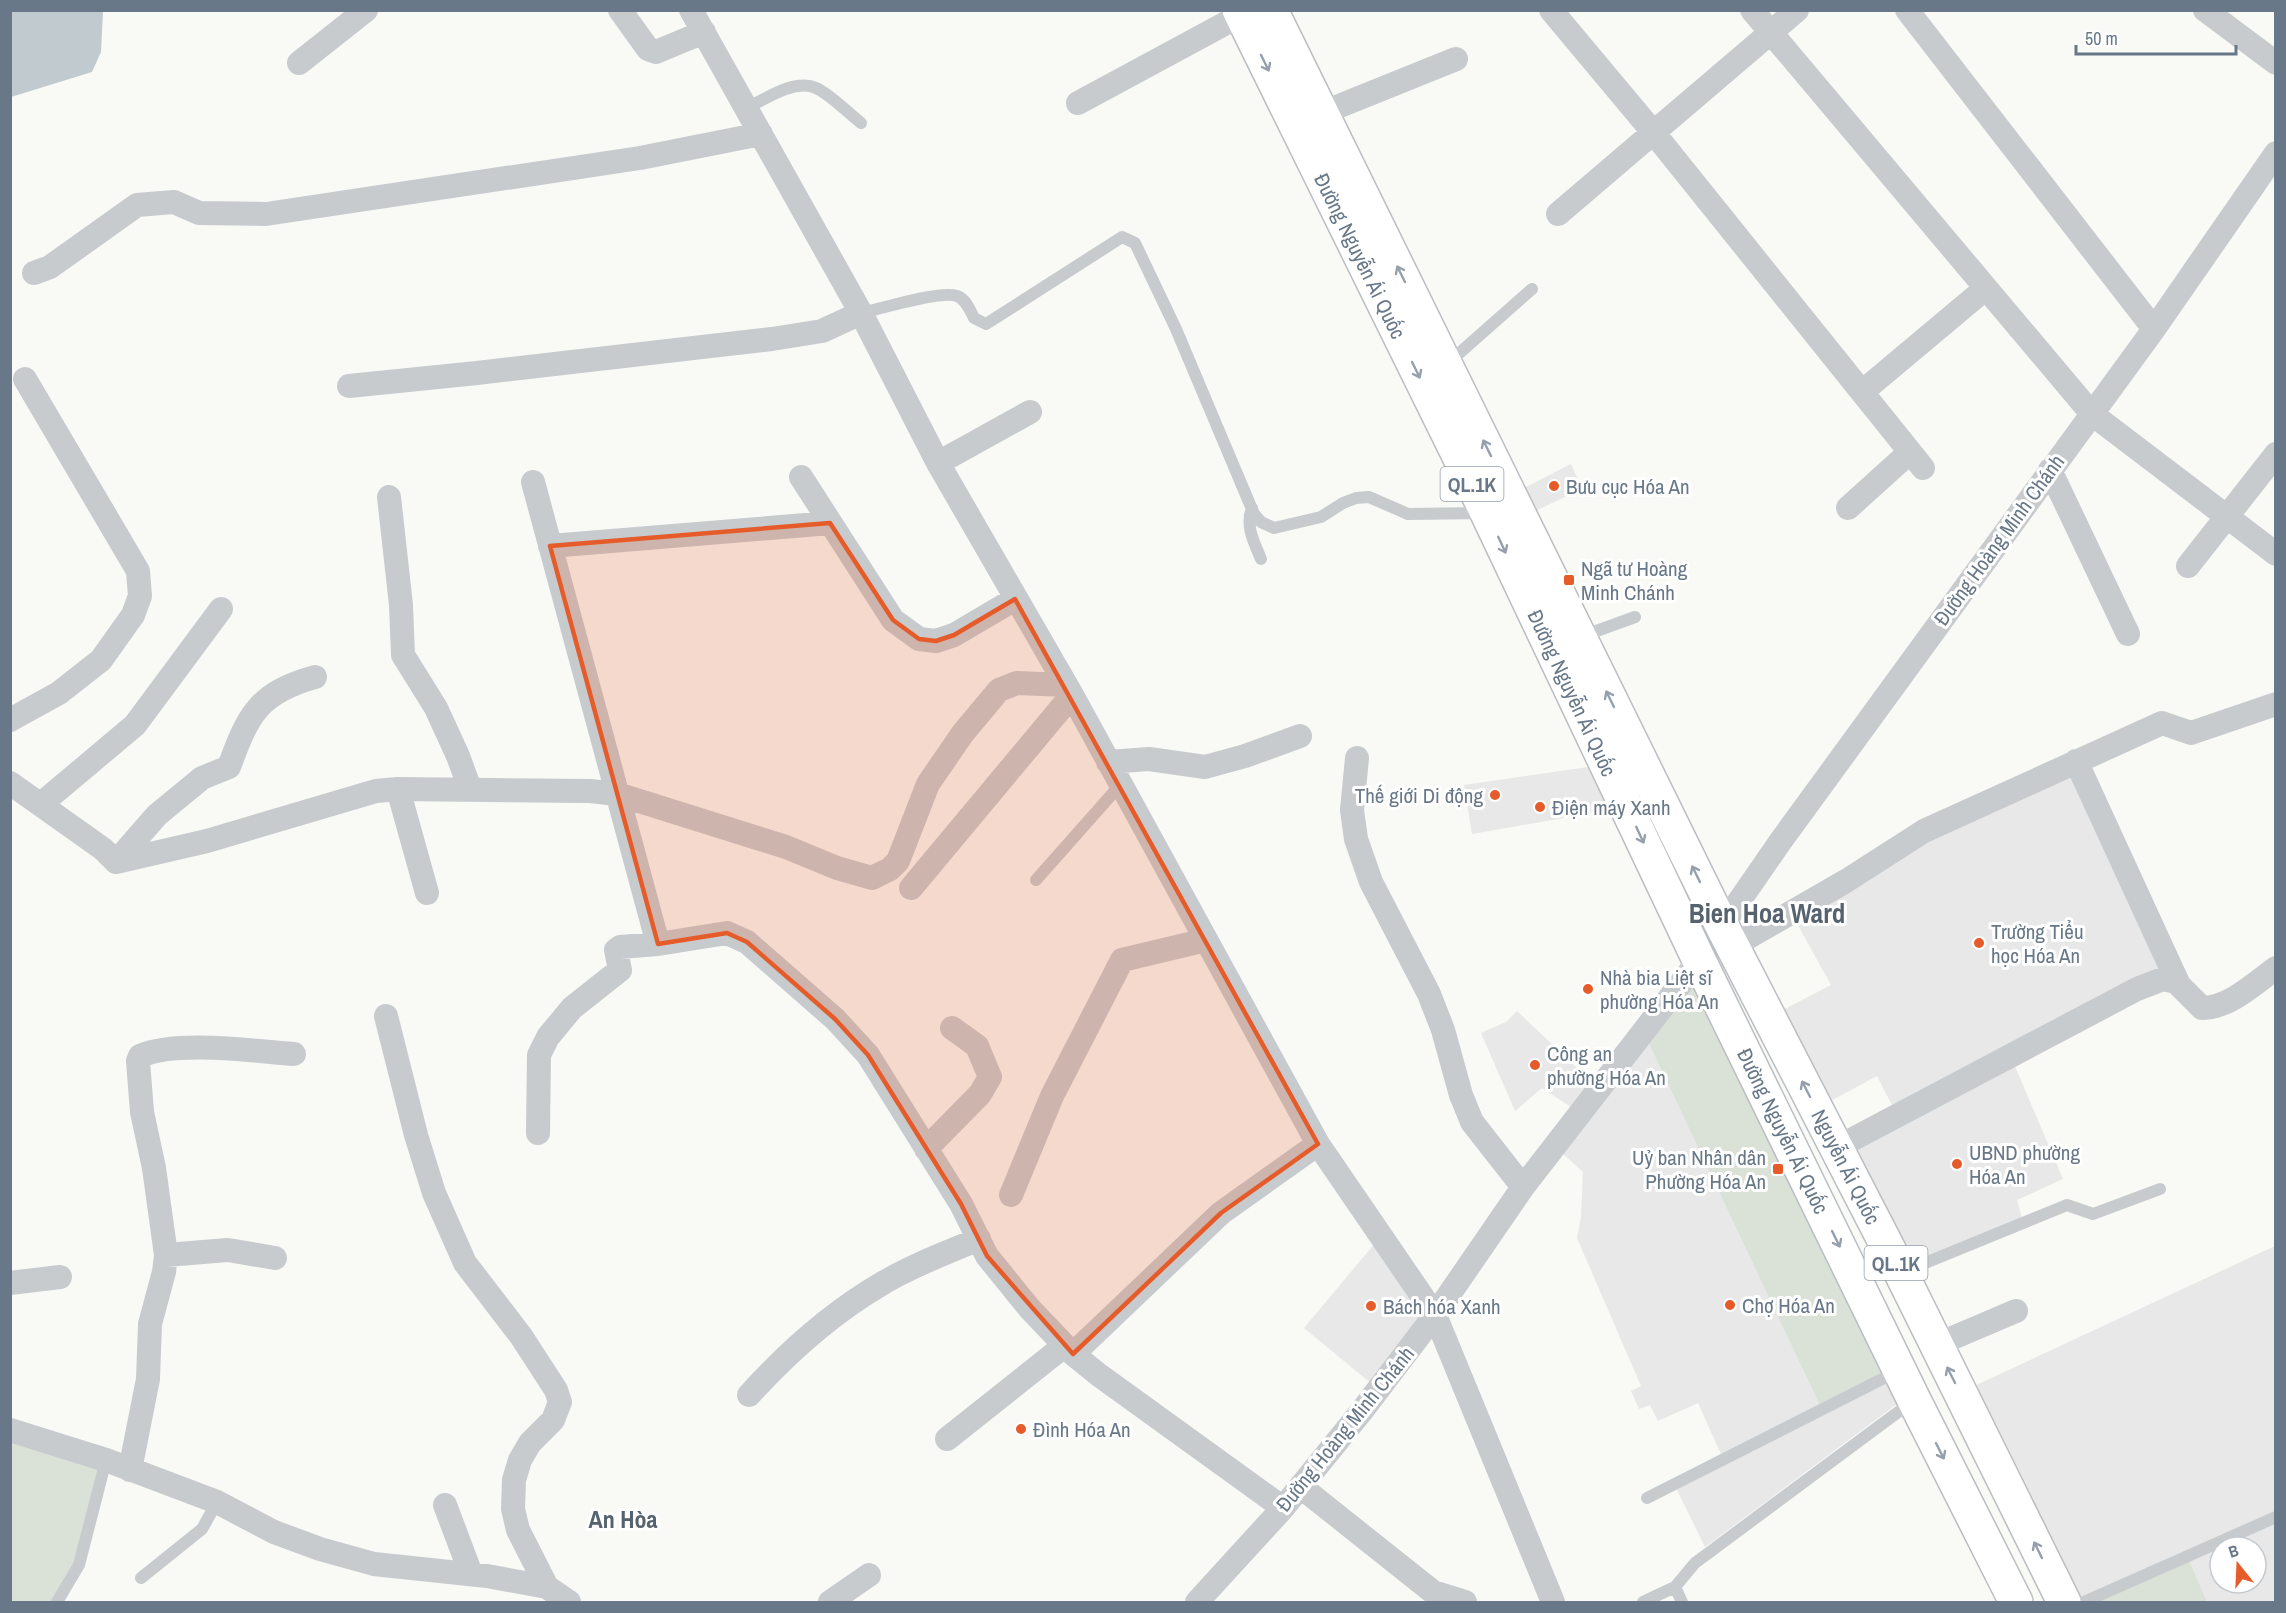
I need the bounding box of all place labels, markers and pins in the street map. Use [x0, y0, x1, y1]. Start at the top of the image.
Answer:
place label: Bưu cục Hóa An [1566, 472, 1690, 501]
marker: Bưu cục Hóa An [1547, 479, 1561, 493]
place label: Ngã tư Hoàng Minh Chánh [1581, 554, 1688, 607]
marker: Ngã tư Hoàng Minh Chánh [1562, 573, 1576, 587]
place label: Thế giới Di động [1355, 781, 1483, 810]
marker: Thế giới Di động [1488, 788, 1502, 802]
place label: Điện máy Xanh [1552, 793, 1670, 822]
marker: Điện máy Xanh [1533, 800, 1547, 814]
place label: Trường Tiểu học Hóa An [1991, 917, 2084, 970]
marker: Trường Tiểu học Hóa An [1972, 936, 1986, 950]
place label: Nhà bia Liệt sĩ phường Hóa An [1600, 963, 1719, 1016]
marker: Nhà bia Liệt sĩ phường Hóa An [1581, 982, 1595, 996]
place label: Công an phường Hóa An [1547, 1039, 1666, 1092]
marker: Công an phường Hóa An [1528, 1058, 1542, 1072]
place label: UBND phường Hóa An [1969, 1138, 2080, 1191]
place label: Uỷ ban Nhân dân Phường Hóa An [1632, 1143, 1766, 1196]
marker: UBND phường Hóa An [1950, 1157, 1964, 1171]
marker: Uỷ ban Nhân dân Phường Hóa An [1771, 1162, 1785, 1176]
place label: Chợ Hóa An [1742, 1291, 1835, 1320]
place label: Bách hóa Xanh [1383, 1292, 1501, 1321]
marker: Chợ Hóa An [1723, 1298, 1737, 1312]
marker: Bách hóa Xanh [1364, 1299, 1378, 1313]
place label: Đình Hóa An [1033, 1415, 1131, 1444]
marker: Đình Hóa An [1014, 1422, 1028, 1436]

